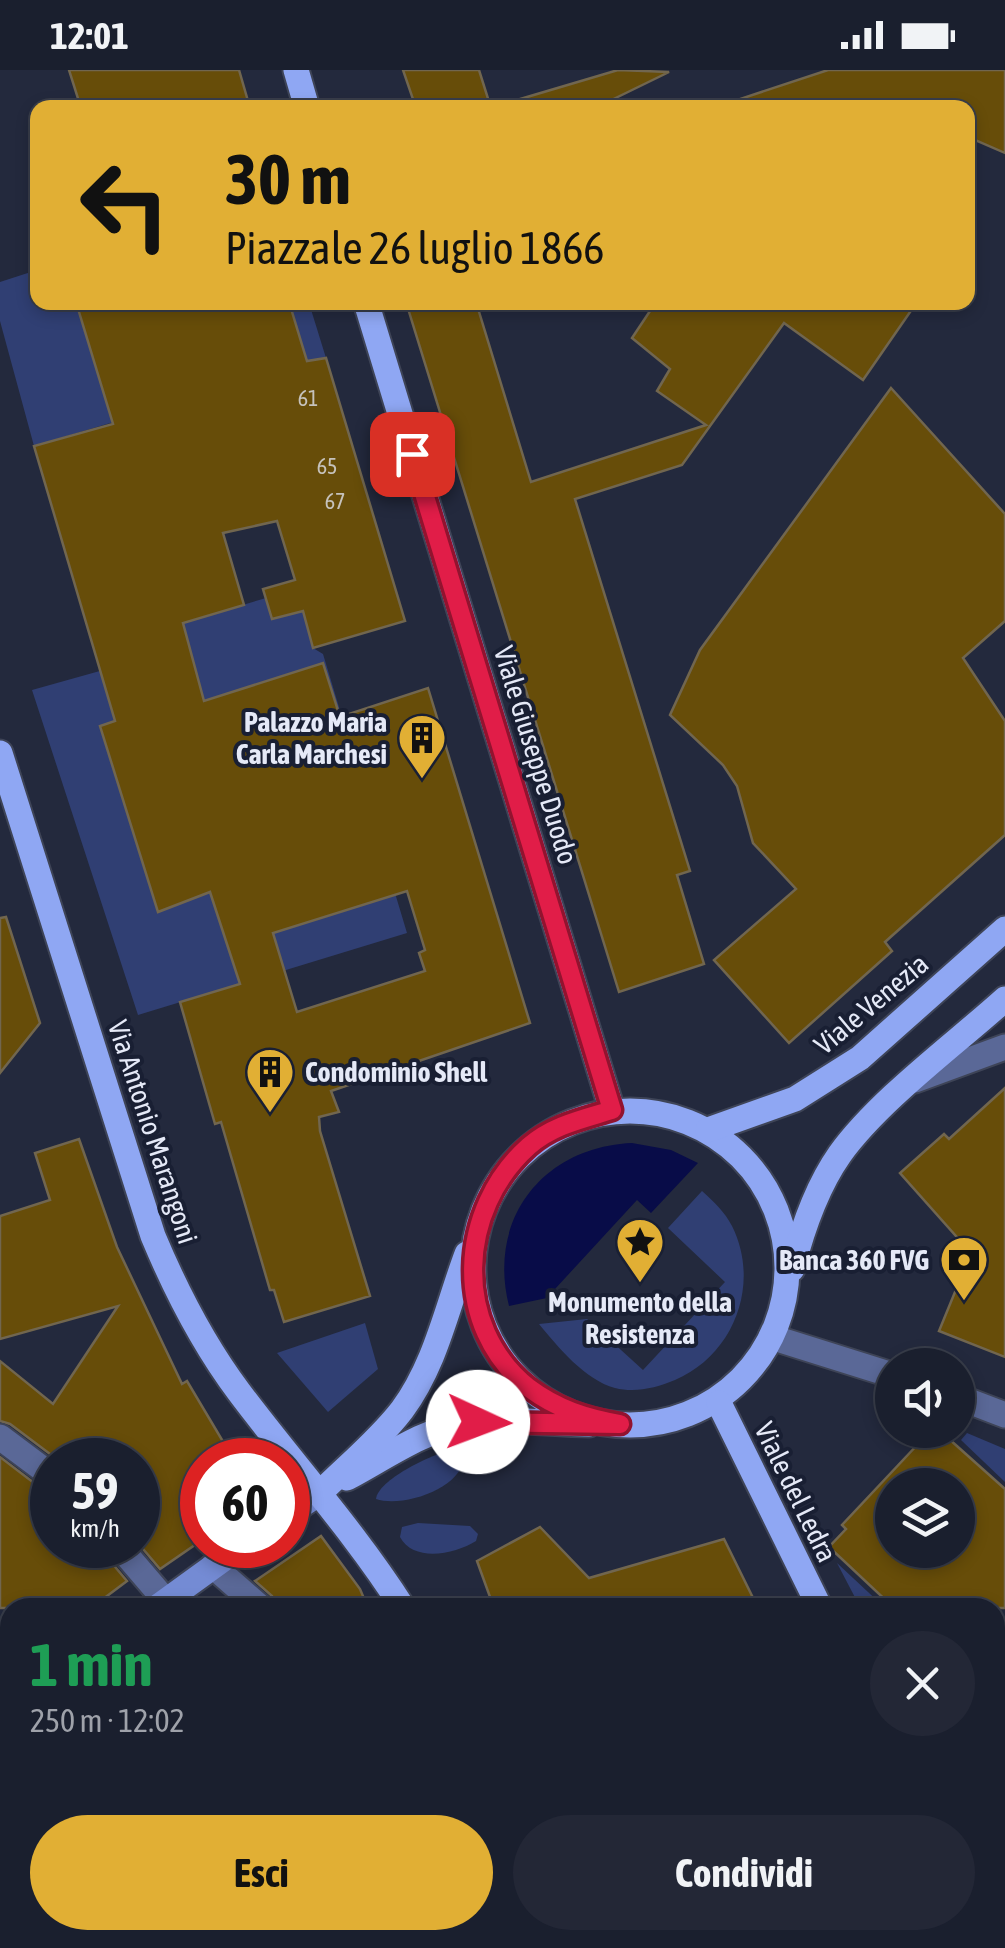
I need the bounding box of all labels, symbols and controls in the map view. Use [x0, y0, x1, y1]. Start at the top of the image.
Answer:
text: 12:01 [50, 14, 129, 57]
text: 30 m [225, 139, 351, 219]
icon: left [60, 140, 190, 270]
text: Piazzale 26 luglio 1866 [225, 222, 605, 274]
house number: 61 [298, 385, 318, 411]
pin [370, 412, 455, 497]
icon: arrive [385, 427, 440, 482]
house number: 65 [317, 453, 337, 479]
house number: 67 [325, 488, 345, 514]
street label: Viale Giuseppe Duodo [488, 642, 584, 868]
place label: Palazzo Maria Carla Marchesi [236, 706, 387, 770]
building icon: Palazzo Maria Carla Marchesi [396, 712, 448, 780]
street label: Viale Venezia [808, 947, 934, 1061]
street label: Via Antonio Marangoni [102, 1016, 204, 1248]
building icon: Condominio Shell [244, 1046, 296, 1114]
place label: Condominio Shell [305, 1056, 488, 1088]
place icon: Monumento della Resistenza [614, 1216, 666, 1284]
bank icon: Banca 360 FVG [938, 1234, 990, 1302]
place label: Banca 360 FVG [779, 1244, 929, 1276]
place label: Monumento della Resistenza [548, 1286, 732, 1350]
map controls [875, 1348, 975, 1568]
button: sound [875, 1348, 975, 1448]
position arrow [426, 1370, 530, 1474]
street label: Viale del Ledra [748, 1417, 844, 1567]
speed limit sign: 60 [180, 1438, 310, 1568]
text: 59 [71, 1462, 118, 1520]
button: layers [875, 1468, 975, 1568]
text: km/h [70, 1514, 120, 1542]
text: 1 min [30, 1630, 153, 1699]
button: close [870, 1631, 975, 1736]
text: 250 m · 12:02 [30, 1702, 185, 1739]
button: Esci [30, 1815, 493, 1930]
button: Condividi [513, 1815, 975, 1930]

